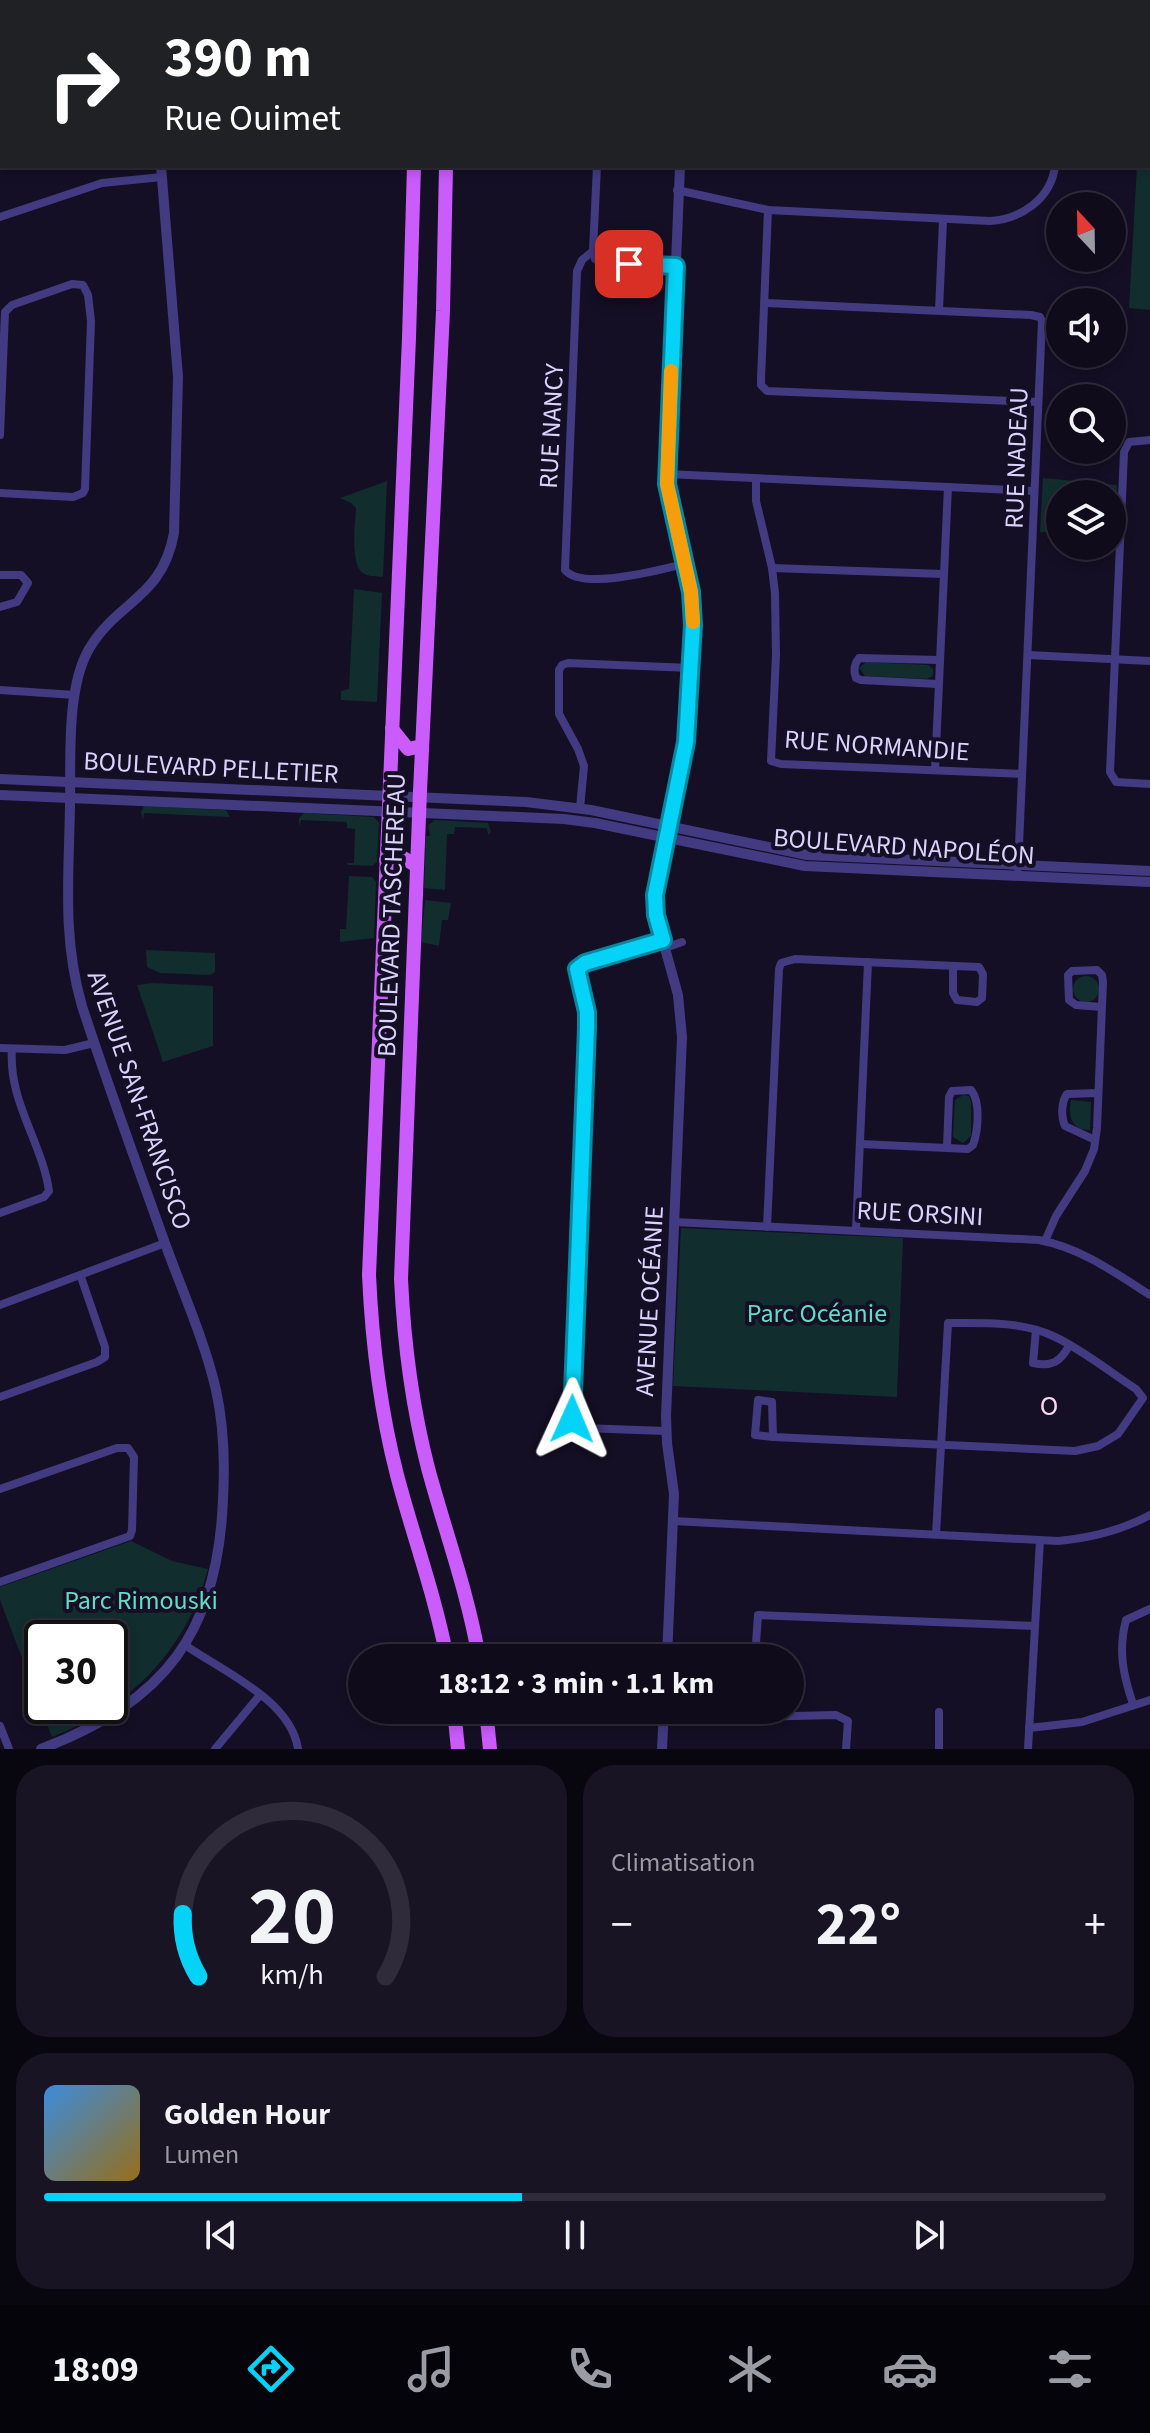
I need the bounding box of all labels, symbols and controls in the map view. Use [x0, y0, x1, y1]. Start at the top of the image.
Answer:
text: 390 m [164, 19, 312, 98]
icon: right [32, 32, 136, 136]
text: Rue Ouimet [164, 93, 341, 144]
north arrow [1046, 192, 1126, 272]
map controls [1046, 192, 1126, 560]
pin [595, 230, 663, 298]
icon: arrive [607, 242, 651, 286]
button: sound [1046, 288, 1126, 368]
street label: RUE NANCY [530, 362, 573, 490]
button: search [1046, 384, 1126, 464]
street label: RUE NADEAU [996, 387, 1037, 529]
button: layers [1046, 480, 1126, 560]
street label: RUE NORMANDIE [783, 721, 971, 770]
street label: BOULEVARD PELLETIER [82, 742, 340, 793]
street label: BOULEVARD TASCHEREAU [368, 772, 415, 1058]
street label: BOULEVARD NAPOLÉON [772, 819, 1036, 874]
street label: AVENUE SAN-FRANCISCO [78, 966, 201, 1235]
street label: RUE ORSINI [856, 1192, 984, 1235]
street label: AVENUE OCÉANIE [626, 1205, 673, 1397]
park label: Parc Océanie [747, 1295, 887, 1332]
position arrow [530, 1377, 614, 1461]
district label: O [1040, 1386, 1060, 1426]
park label: Parc Rimouski [64, 1582, 218, 1619]
speed limit sign: 30 [24, 1620, 128, 1724]
text: 18:12 · 3 min · 1.1 km [438, 1662, 714, 1705]
text: Climatisation [611, 1844, 756, 1881]
text: 20 [248, 1858, 335, 1976]
text: 22° [816, 1883, 901, 1968]
text: − [611, 1894, 633, 1957]
text: + [1084, 1894, 1106, 1957]
text: km/h [260, 1955, 323, 1995]
text: Golden Hour [164, 2093, 330, 2136]
text: Lumen [164, 2136, 239, 2173]
icon: previous [199, 2213, 243, 2257]
icon: pause [553, 2213, 597, 2257]
icon: next [907, 2213, 951, 2257]
icon: directions [243, 2341, 299, 2397]
icon: music [403, 2341, 459, 2397]
icon: phone [562, 2341, 618, 2397]
icon: climate [722, 2341, 778, 2397]
icon: car [882, 2341, 938, 2397]
icon: filters [1042, 2341, 1098, 2397]
text: 18:09 [52, 2344, 139, 2395]

